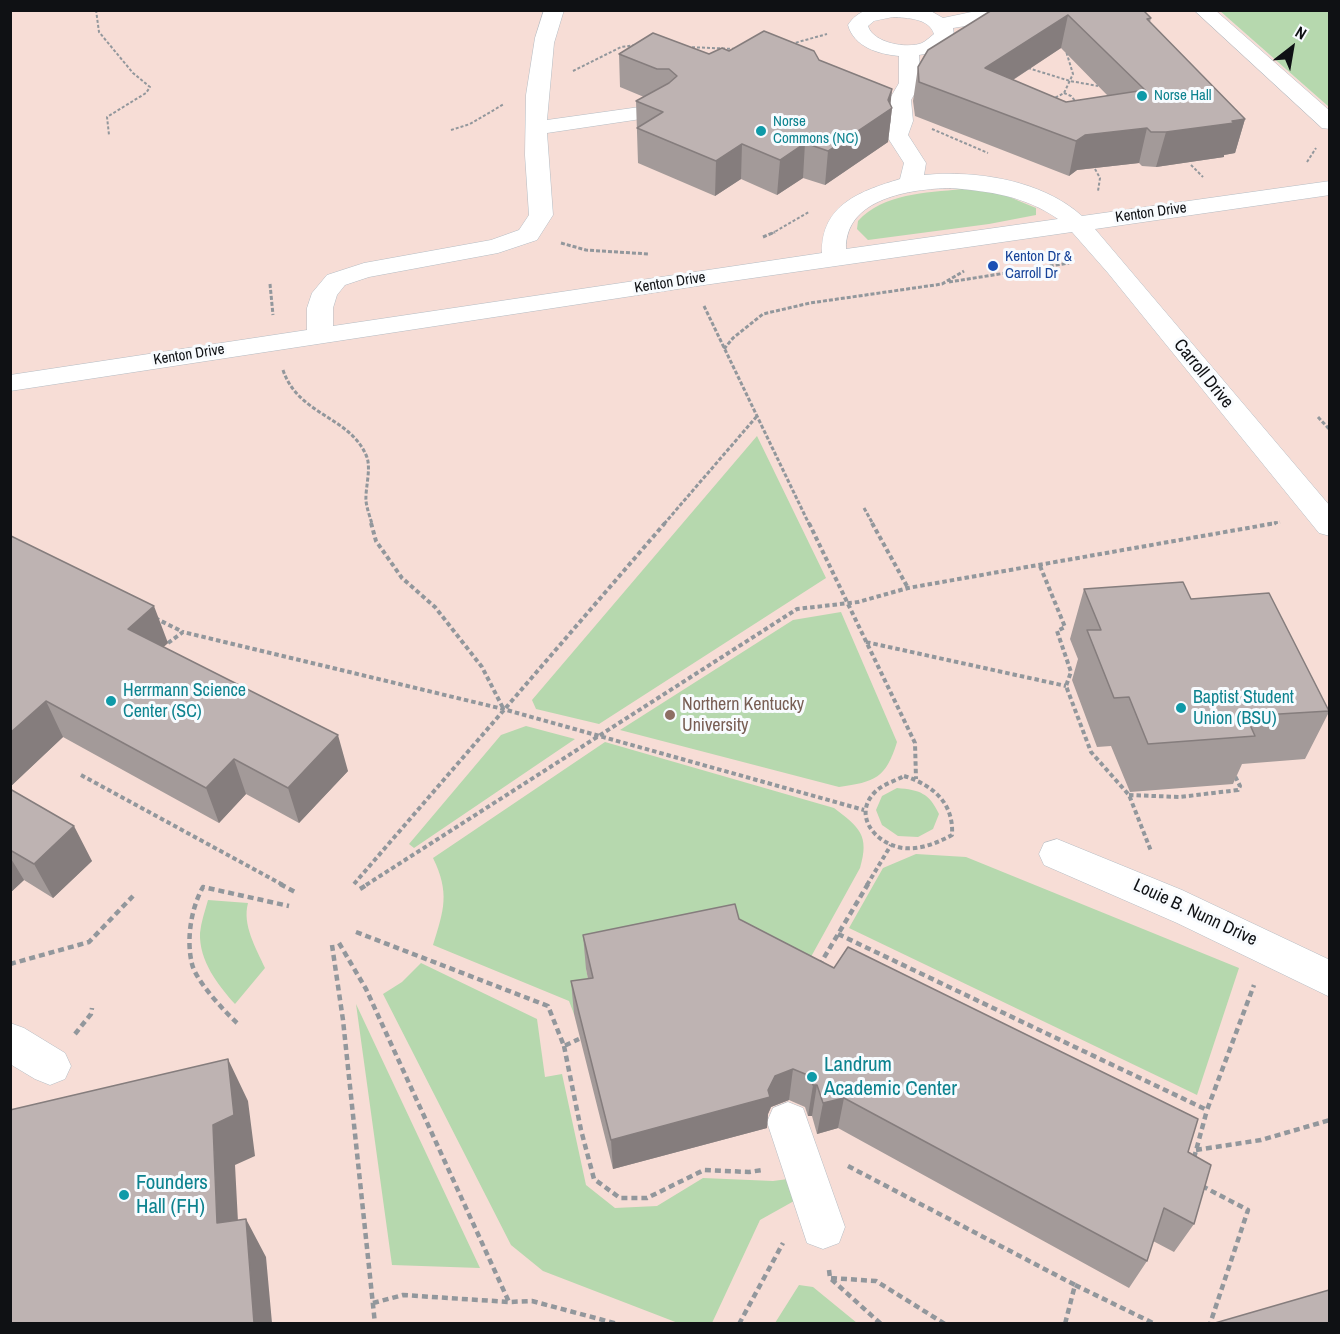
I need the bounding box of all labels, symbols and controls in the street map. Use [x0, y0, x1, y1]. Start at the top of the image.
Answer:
north arrow [1262, 18, 1322, 78]
text: N [1292, 21, 1311, 44]
place label: Norse Hall [1154, 87, 1211, 105]
marker: Norse Hall [1135, 89, 1149, 103]
place label: Norse Commons (NC) [773, 113, 858, 148]
marker: Norse Commons (NC) [754, 124, 768, 138]
street label: Kenton Drive [1114, 199, 1188, 227]
place label: Kenton Dr & Carroll Dr [1005, 248, 1072, 283]
marker: Kenton Dr & Carroll Dr [986, 259, 1000, 273]
street label: Kenton Drive [633, 268, 707, 298]
street label: Carroll Drive [1169, 335, 1237, 413]
street label: Kenton Drive [152, 340, 226, 370]
place label: Herrmann Science Center (SC) [123, 680, 246, 722]
place label: Baptist Student Union (BSU) [1193, 687, 1294, 730]
marker: Herrmann Science Center (SC) [104, 694, 118, 708]
place label: Northern Kentucky University [682, 694, 804, 736]
marker: Baptist Student Union (BSU) [1174, 701, 1188, 715]
marker: Northern Kentucky University [663, 708, 677, 722]
street label: Louie B. Nunn Drive [1130, 875, 1260, 951]
place label: Landrum Academic Center [824, 1052, 957, 1102]
marker: Landrum Academic Center [805, 1070, 819, 1084]
place label: Founders Hall (FH) [136, 1170, 208, 1220]
marker: Founders Hall (FH) [117, 1188, 131, 1202]

